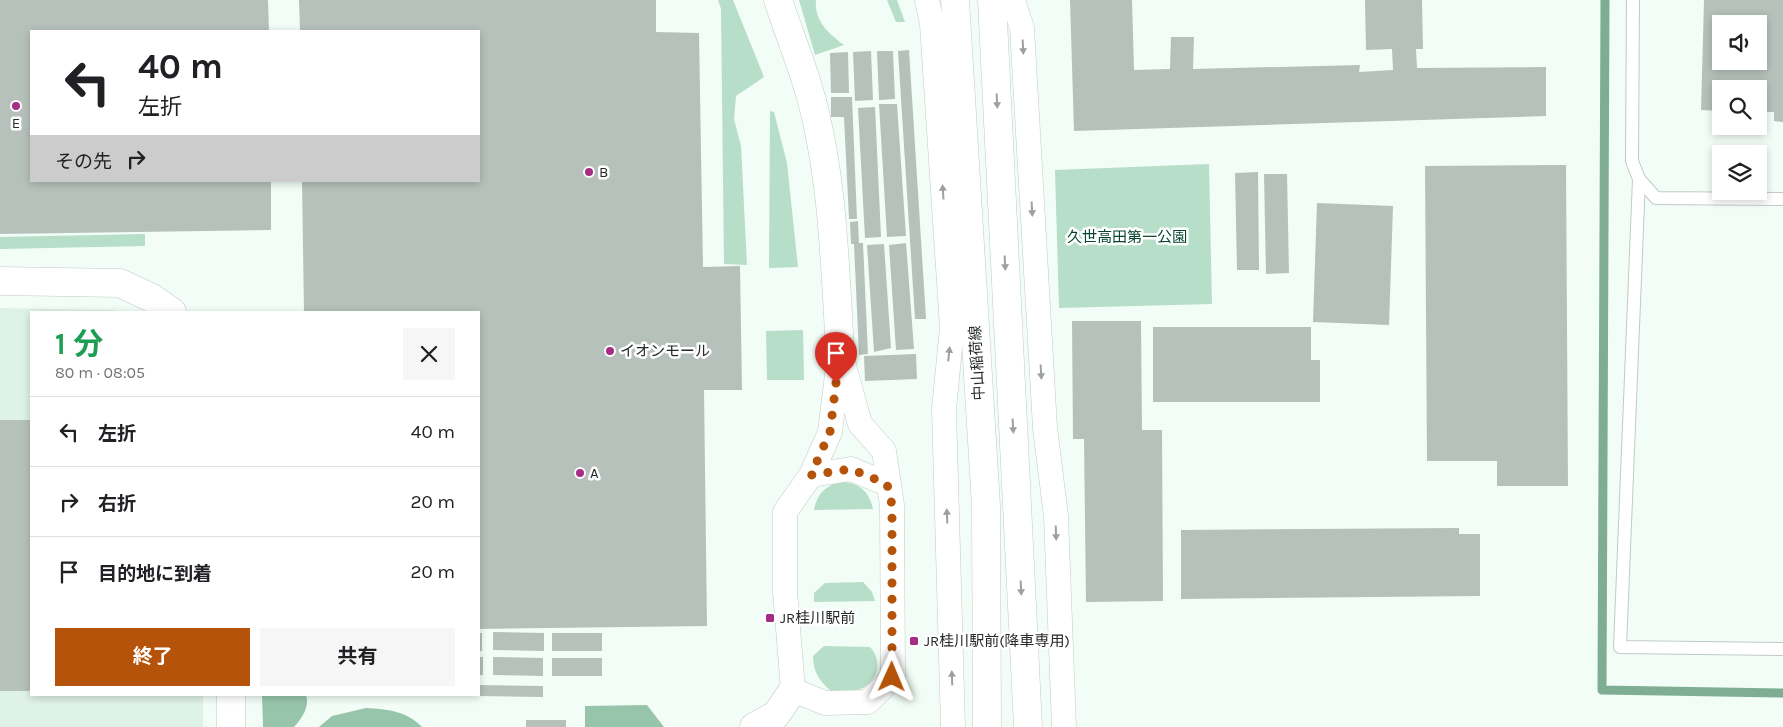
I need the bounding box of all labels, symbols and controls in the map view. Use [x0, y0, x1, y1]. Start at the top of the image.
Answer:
map controls [1712, 15, 1767, 200]
button: sound [1712, 15, 1767, 70]
one-way arrow [1020, 39, 1028, 55]
text: 40 m [138, 46, 223, 87]
icon: left [55, 50, 120, 115]
button: search [1712, 80, 1767, 135]
one-way arrow [994, 93, 1002, 109]
text: 左折 [138, 94, 182, 120]
marker: E [10, 100, 22, 112]
place label: E [12, 114, 20, 132]
icon: right [122, 145, 150, 173]
button: layers [1712, 145, 1767, 200]
text: その先 [55, 151, 112, 173]
place label: B [599, 163, 608, 181]
marker: B [583, 166, 595, 178]
one-way arrow [939, 183, 947, 199]
one-way arrow [1029, 202, 1037, 218]
park label: 久世高田第一公園 [1067, 228, 1187, 246]
one-way arrow [1002, 255, 1010, 271]
street label: 中山稲荷線 [966, 325, 988, 401]
text: 1 分 [55, 326, 103, 362]
button: close [403, 328, 455, 380]
pin [815, 332, 857, 383]
icon: arrive [822, 339, 850, 367]
place label: イオンモール [620, 342, 710, 360]
marker: イオンモール [604, 345, 616, 357]
one-way arrow [946, 345, 954, 361]
text: 80 m · 08:05 [55, 363, 145, 382]
one-way arrow [1038, 364, 1046, 380]
icon: left [55, 418, 83, 446]
one-way arrow [1010, 418, 1018, 434]
text: 40 m [411, 421, 455, 443]
text: 左折 [98, 423, 136, 445]
place label: A [590, 464, 599, 482]
marker: A [574, 467, 586, 479]
icon: right [55, 488, 83, 516]
text: 20 m [410, 491, 455, 513]
text: 右折 [98, 493, 136, 515]
one-way arrow [943, 508, 951, 524]
one-way arrow [1053, 526, 1061, 542]
icon: arrive [55, 558, 83, 586]
text: 20 m [410, 561, 455, 583]
text: 目的地に到着 [98, 563, 212, 585]
one-way arrow [1017, 580, 1025, 596]
place label: JR桂川駅前 [780, 609, 855, 627]
marker: JR桂川駅前 [764, 612, 776, 624]
button: 終了 [55, 628, 250, 686]
button: 共有 [260, 628, 455, 686]
place label: JR桂川駅前(降車専用) [924, 632, 1070, 650]
marker: JR桂川駅前(降車専用) [908, 635, 920, 647]
position arrow [865, 650, 917, 702]
one-way arrow [948, 670, 956, 686]

